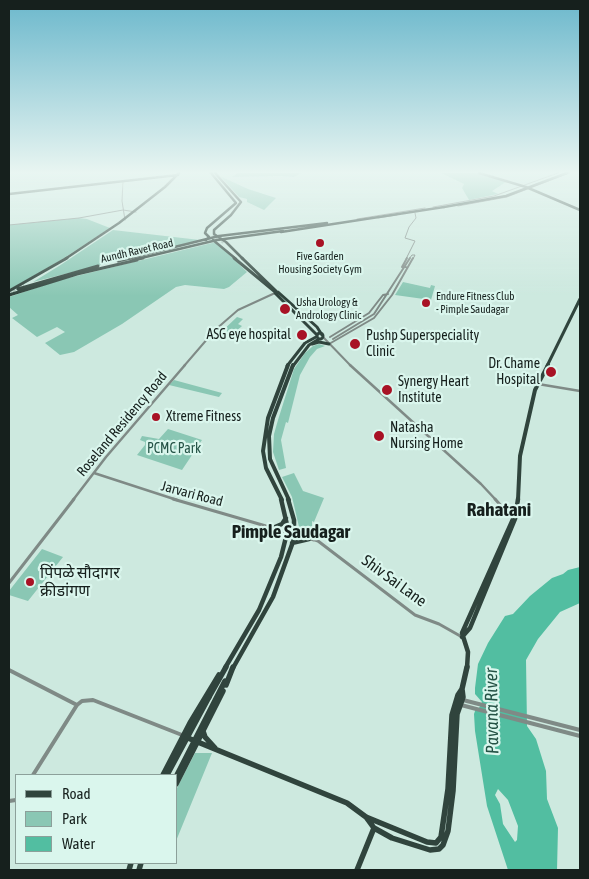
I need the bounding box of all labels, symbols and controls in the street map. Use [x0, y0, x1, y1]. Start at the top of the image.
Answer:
street label: Aundh Ravet Road [100, 236, 174, 266]
marker: Five Garden Housing Society Gym [314, 237, 326, 249]
place label: Five Garden Housing Society Gym [278, 250, 362, 276]
place label: Endure Fitness Club - Pimple Saudagar [436, 290, 514, 316]
place label: Usha Urology & Andrology Clinic [296, 296, 361, 322]
marker: Endure Fitness Club - Pimple Saudagar [420, 297, 432, 309]
marker: Usha Urology & Andrology Clinic [278, 302, 292, 316]
place label: ASG eye hospital [206, 327, 291, 343]
marker: ASG eye hospital [295, 328, 309, 342]
place label: Pushp Superspeciality Clinic [366, 328, 479, 361]
marker: Pushp Superspeciality Clinic [348, 337, 362, 351]
place label: Dr. Chame Hospital [488, 356, 540, 388]
marker: Dr. Chame Hospital [544, 365, 558, 379]
street label: Roseland Residency Road [73, 368, 171, 480]
place label: Synergy Heart Institute [398, 374, 469, 407]
marker: Synergy Heart Institute [380, 383, 394, 397]
place label: Xtreme Fitness [166, 409, 241, 425]
marker: Xtreme Fitness [150, 411, 162, 423]
place label: Natasha Nursing Home [390, 420, 463, 452]
marker: Natasha Nursing Home [372, 429, 386, 443]
park label: PCMC Park [147, 441, 201, 457]
street label: Jarvari Road [159, 478, 225, 510]
district label: Rahatani [467, 499, 531, 521]
district label: Pimple Saudagar [232, 521, 350, 543]
street label: Shiv Sai Lane [358, 551, 430, 611]
place label: पिंपळे सौदागर क्रीडांगण [40, 563, 120, 601]
marker: पिंपळे सौदागर क्रीडांगण [24, 576, 36, 588]
water label: Pavana River [480, 668, 504, 754]
legend [15, 774, 178, 864]
text: Road [62, 785, 91, 802]
text: Park [62, 810, 87, 827]
text: Water [62, 835, 95, 852]

